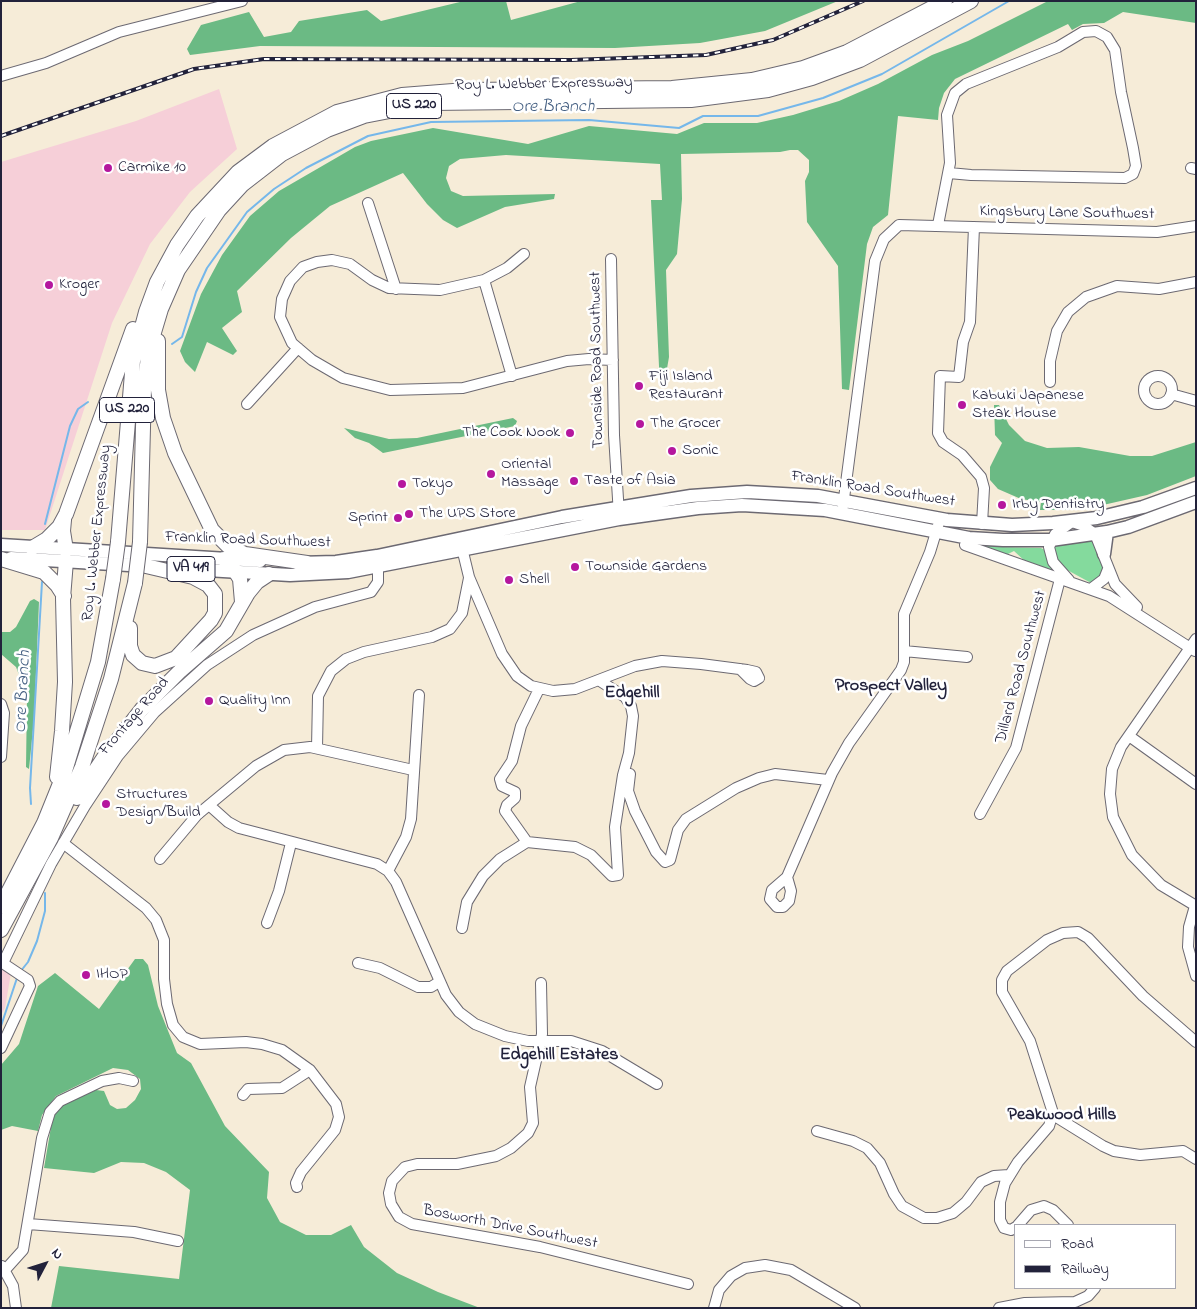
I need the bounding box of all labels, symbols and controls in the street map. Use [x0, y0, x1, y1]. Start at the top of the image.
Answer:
street label: Roy L. Webber Expressway [455, 74, 633, 96]
road number: US 220 [386, 94, 442, 118]
water label: Ore Branch [512, 97, 594, 119]
place label: Carmike 10 [118, 158, 186, 178]
marker: Carmike 10 [102, 162, 114, 174]
street label: Kingsbury Lane Southwest [979, 203, 1155, 225]
street label: Townside Road Southwest [587, 271, 609, 449]
place label: Kroger [59, 275, 99, 295]
marker: Kroger [43, 279, 55, 291]
place label: Fiji Island Restaurant [649, 367, 723, 405]
marker: Fiji Island Restaurant [633, 380, 645, 392]
place label: Kabuki Japanese Steak House [972, 386, 1084, 424]
road number: US 220 [100, 398, 154, 422]
marker: Kabuki Japanese Steak House [956, 399, 968, 411]
place label: The Grocer [650, 414, 720, 434]
marker: The Grocer [634, 418, 646, 430]
place label: The Cook Nook [462, 423, 560, 443]
marker: The Cook Nook [564, 427, 576, 439]
place label: Sonic [682, 441, 718, 461]
street label: Roy L. Webber Expressway [79, 444, 117, 622]
marker: Sonic [666, 445, 678, 457]
place label: Oriental Massage [501, 455, 559, 493]
marker: Oriental Massage [485, 468, 497, 480]
street label: Franklin Road Southwest [790, 468, 956, 512]
place label: Taste of Asia [584, 471, 676, 491]
place label: Tokyo [412, 474, 453, 494]
marker: Taste of Asia [568, 475, 580, 487]
marker: Tokyo [396, 478, 408, 490]
place label: Irby Dentistry [1012, 495, 1104, 515]
marker: Irby Dentistry [996, 499, 1008, 511]
place label: The UPS Store [419, 504, 516, 524]
place label: Sprint [348, 508, 388, 528]
marker: The UPS Store [403, 508, 415, 520]
marker: Sprint [392, 512, 404, 524]
street label: Franklin Road Southwest [165, 529, 331, 553]
road number: VA 419 [167, 556, 215, 582]
place label: Townside Gardens [585, 557, 707, 577]
marker: Townside Gardens [569, 561, 581, 573]
place label: Shell [519, 570, 549, 590]
marker: Shell [503, 574, 515, 586]
street label: Dillard Road Southwest [992, 589, 1052, 745]
water label: Ore Branch [11, 650, 37, 734]
street label: Frontage Road [96, 674, 174, 760]
district label: Prospect Valley [835, 676, 947, 698]
district label: Edgehill [604, 683, 660, 705]
place label: Quality Inn [219, 691, 290, 711]
marker: Quality Inn [203, 695, 215, 707]
place label: Structures Design/Build [116, 785, 200, 823]
marker: Structures Design/Build [100, 798, 112, 810]
place label: IHOP [96, 965, 128, 985]
marker: IHOP [80, 969, 92, 981]
district label: Edgehill Estates [500, 1045, 618, 1067]
district label: Peakwood Hills [1008, 1105, 1116, 1127]
street label: Bosworth Drive Southwest [421, 1202, 599, 1254]
legend [1014, 1224, 1177, 1289]
text: Road [1061, 1233, 1094, 1255]
north arrow [20, 1239, 70, 1289]
text: N [46, 1244, 68, 1264]
text: Railway [1061, 1258, 1109, 1280]

